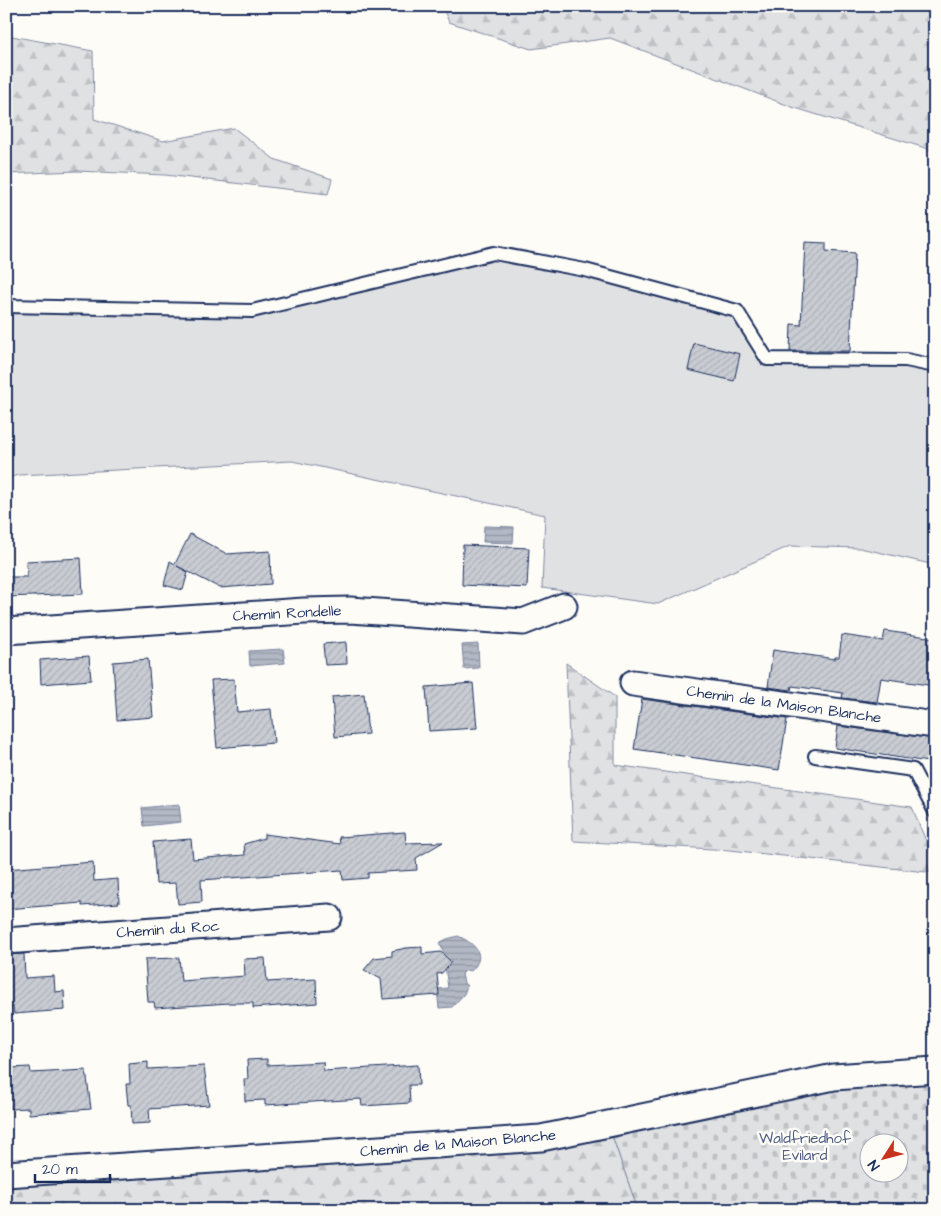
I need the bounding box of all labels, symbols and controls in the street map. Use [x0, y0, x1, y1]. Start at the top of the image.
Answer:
street label: Chemin Rondelle [232, 600, 342, 627]
street label: Chemin de la Maison Blanche [685, 680, 883, 729]
street label: Chemin du Roc [116, 915, 221, 944]
street label: Chemin de la Maison Blanche [359, 1124, 557, 1163]
park label: Waldfriedhof Evilard [759, 1128, 851, 1166]
north arrow [858, 1134, 908, 1184]
scale bar [35, 1151, 110, 1183]
text: N [863, 1155, 885, 1174]
text: 20 m [42, 1159, 78, 1180]

